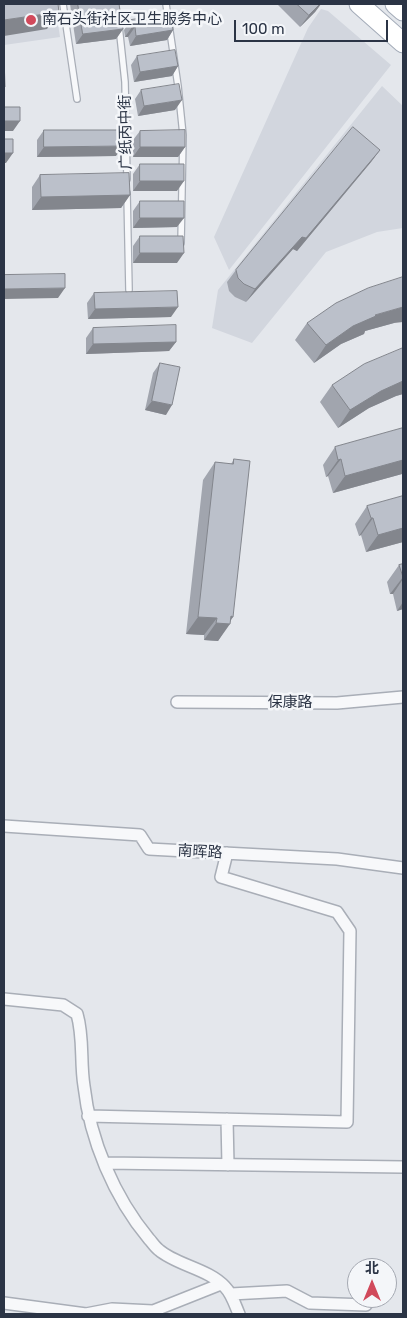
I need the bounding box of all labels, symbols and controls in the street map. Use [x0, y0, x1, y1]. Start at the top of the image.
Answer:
scale bar [237, 10, 391, 42]
place label: 南石头街社区卫生服务中心 [42, 11, 222, 29]
marker: 南石头街社区卫生服务中心 [24, 13, 38, 27]
text: 100 m [242, 20, 284, 38]
street label: 广纸丙中街 [116, 94, 136, 170]
street label: 保康路 [268, 694, 312, 712]
street label: 南晖路 [177, 842, 223, 862]
north arrow [347, 1258, 397, 1308]
text: 北 [365, 1260, 379, 1277]

